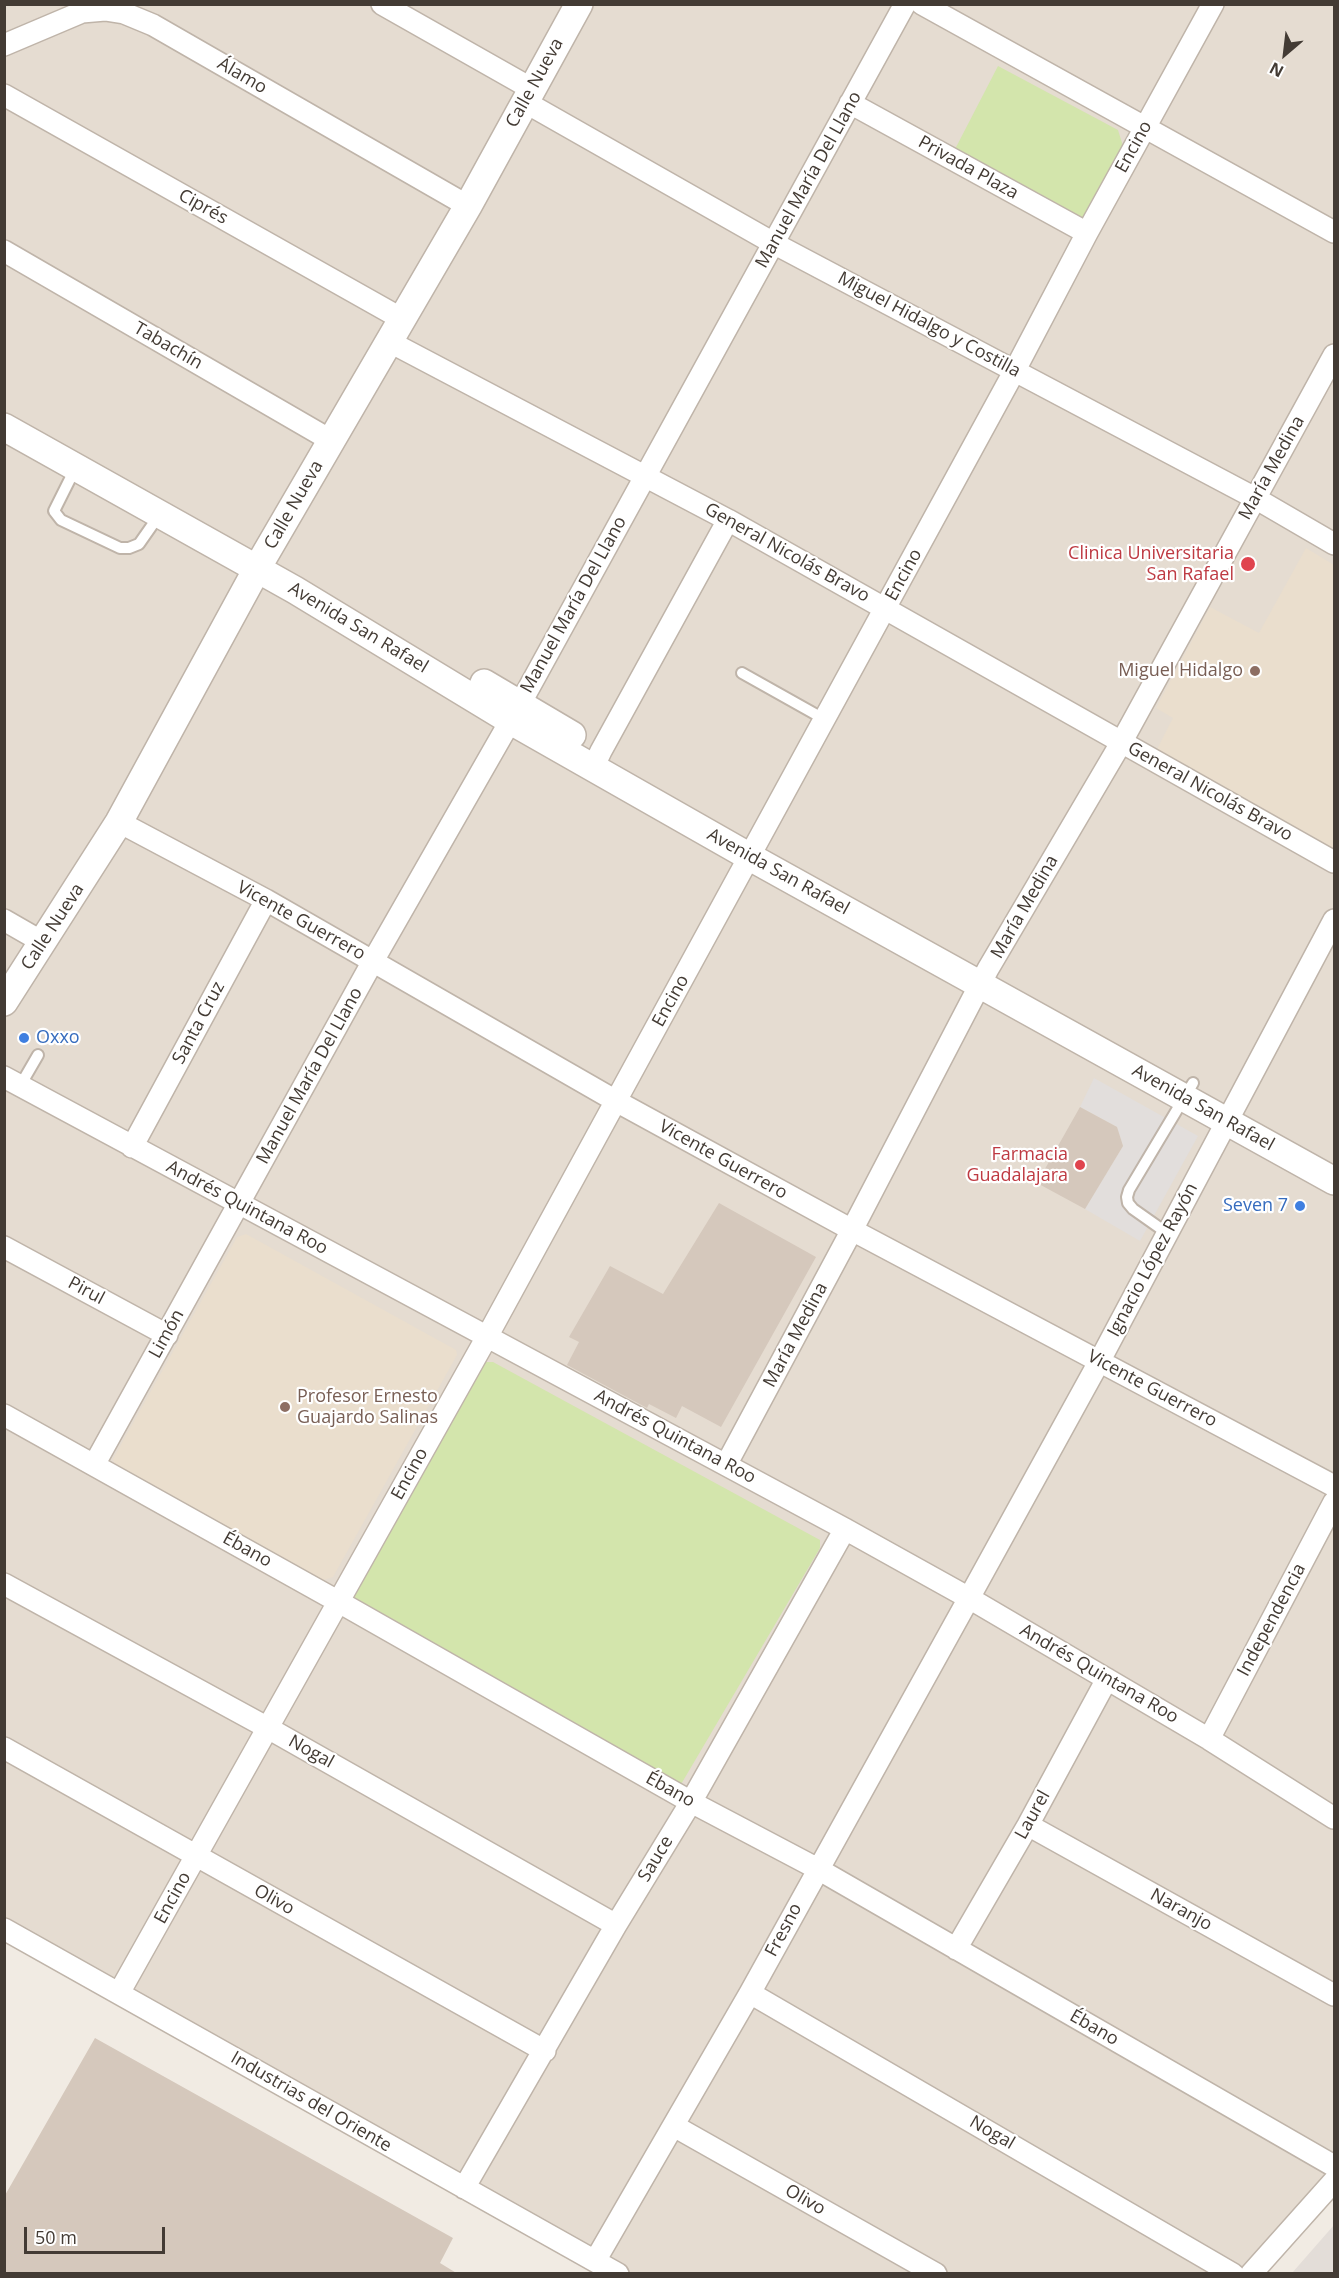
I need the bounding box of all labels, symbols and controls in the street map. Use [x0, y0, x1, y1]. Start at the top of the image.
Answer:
north arrow [1255, 24, 1315, 84]
street label: Calle Nueva [502, 35, 568, 131]
street label: Álamo [213, 53, 271, 99]
text: N [1266, 57, 1287, 83]
street label: Manuel María Del Llano [751, 88, 867, 272]
street label: Encino [1111, 117, 1157, 177]
street label: Privada Plaza [914, 132, 1022, 204]
street label: Ciprés [175, 185, 231, 229]
street label: Miguel Hidalgo y Costilla [834, 268, 1024, 382]
street label: Tabachín [130, 318, 206, 374]
street label: María Medina [1235, 412, 1309, 524]
street label: Calle Nueva [260, 457, 328, 553]
street label: General Nicolás Bravo [701, 499, 873, 607]
street label: Manuel María Del Llano [516, 513, 632, 697]
place label: Clinica Universitaria San Rafael [1068, 543, 1234, 586]
street label: Encino [881, 545, 927, 605]
marker: Clinica Universitaria San Rafael [1239, 555, 1257, 573]
street label: Avenida San Rafael [284, 578, 432, 678]
place label: Miguel Hidalgo [1118, 660, 1243, 682]
marker: Miguel Hidalgo [1248, 664, 1262, 678]
street label: General Nicolás Bravo [1124, 738, 1296, 846]
street label: Avenida San Rafael [703, 824, 853, 920]
street label: María Medina [987, 852, 1063, 962]
street label: Vicente Guerrero [233, 877, 369, 965]
street label: Calle Nueva [17, 880, 89, 974]
street label: Encino [648, 971, 694, 1031]
street label: Santa Cruz [168, 978, 230, 1068]
street label: Manuel María Del Llano [252, 984, 368, 1168]
place label: Oxxo [36, 1027, 80, 1049]
marker: Oxxo [17, 1031, 31, 1045]
street label: Avenida San Rafael [1128, 1060, 1278, 1156]
street label: Vicente Guerrero [655, 1116, 791, 1204]
place label: Farmacia Guadalajara [966, 1144, 1068, 1186]
street label: Andrés Quintana Roo [163, 1156, 331, 1260]
marker: Farmacia Guadalajara [1073, 1158, 1087, 1172]
street label: Ignacio López Rayón [1103, 1179, 1203, 1341]
place label: Seven 7 [1223, 1195, 1288, 1217]
marker: Seven 7 [1293, 1199, 1307, 1213]
street label: Pirul [64, 1272, 108, 1310]
street label: María Medina [759, 1279, 833, 1391]
street label: Limón [145, 1306, 189, 1362]
street label: Vicente Guerrero [1084, 1346, 1220, 1432]
street label: Andrés Quintana Roo [591, 1385, 759, 1489]
place label: Profesor Ernesto Guajardo Salinas [297, 1386, 438, 1428]
marker: Profesor Ernesto Guajardo Salinas [278, 1400, 292, 1414]
street label: Encino [387, 1444, 433, 1504]
street label: Ébano [219, 1528, 275, 1572]
street label: Independencia [1233, 1560, 1311, 1680]
street label: Andrés Quintana Roo [1016, 1620, 1182, 1728]
street label: Nogal [284, 1731, 338, 1773]
street label: Ébano [642, 1768, 698, 1812]
street label: Laurel [1011, 1787, 1055, 1843]
street label: Sauce [634, 1832, 678, 1886]
street label: Encino [150, 1868, 196, 1928]
street label: Olivo [250, 1880, 298, 1920]
street label: Naranjo [1146, 1884, 1216, 1936]
street label: Fresno [761, 1900, 807, 1960]
street label: Ébano [1066, 2005, 1122, 2051]
street label: Industrias del Oriente [227, 2047, 395, 2157]
street label: Nogal [966, 2111, 1018, 2155]
street label: Olivo [781, 2180, 829, 2220]
scale bar [27, 2215, 168, 2253]
text: 50 m [35, 2225, 77, 2249]

